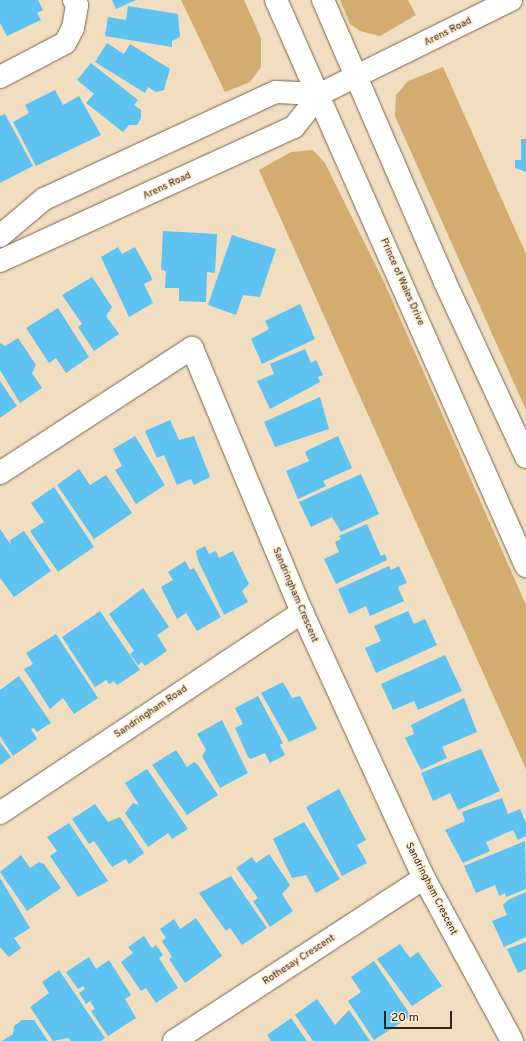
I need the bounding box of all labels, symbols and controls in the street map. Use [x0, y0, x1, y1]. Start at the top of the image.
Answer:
street label: Arens Road [422, 15, 474, 49]
street label: Arens Road [141, 170, 193, 202]
street label: Prince of Wales Drive [377, 236, 427, 328]
street label: Sandringham Crescent [269, 546, 321, 644]
street label: Sandringham Road [112, 683, 190, 741]
street label: Sandringham Crescent [402, 841, 460, 937]
street label: Rothesay Crescent [261, 932, 337, 988]
scale bar [386, 1003, 454, 1029]
text: 20 m [391, 1010, 419, 1026]

